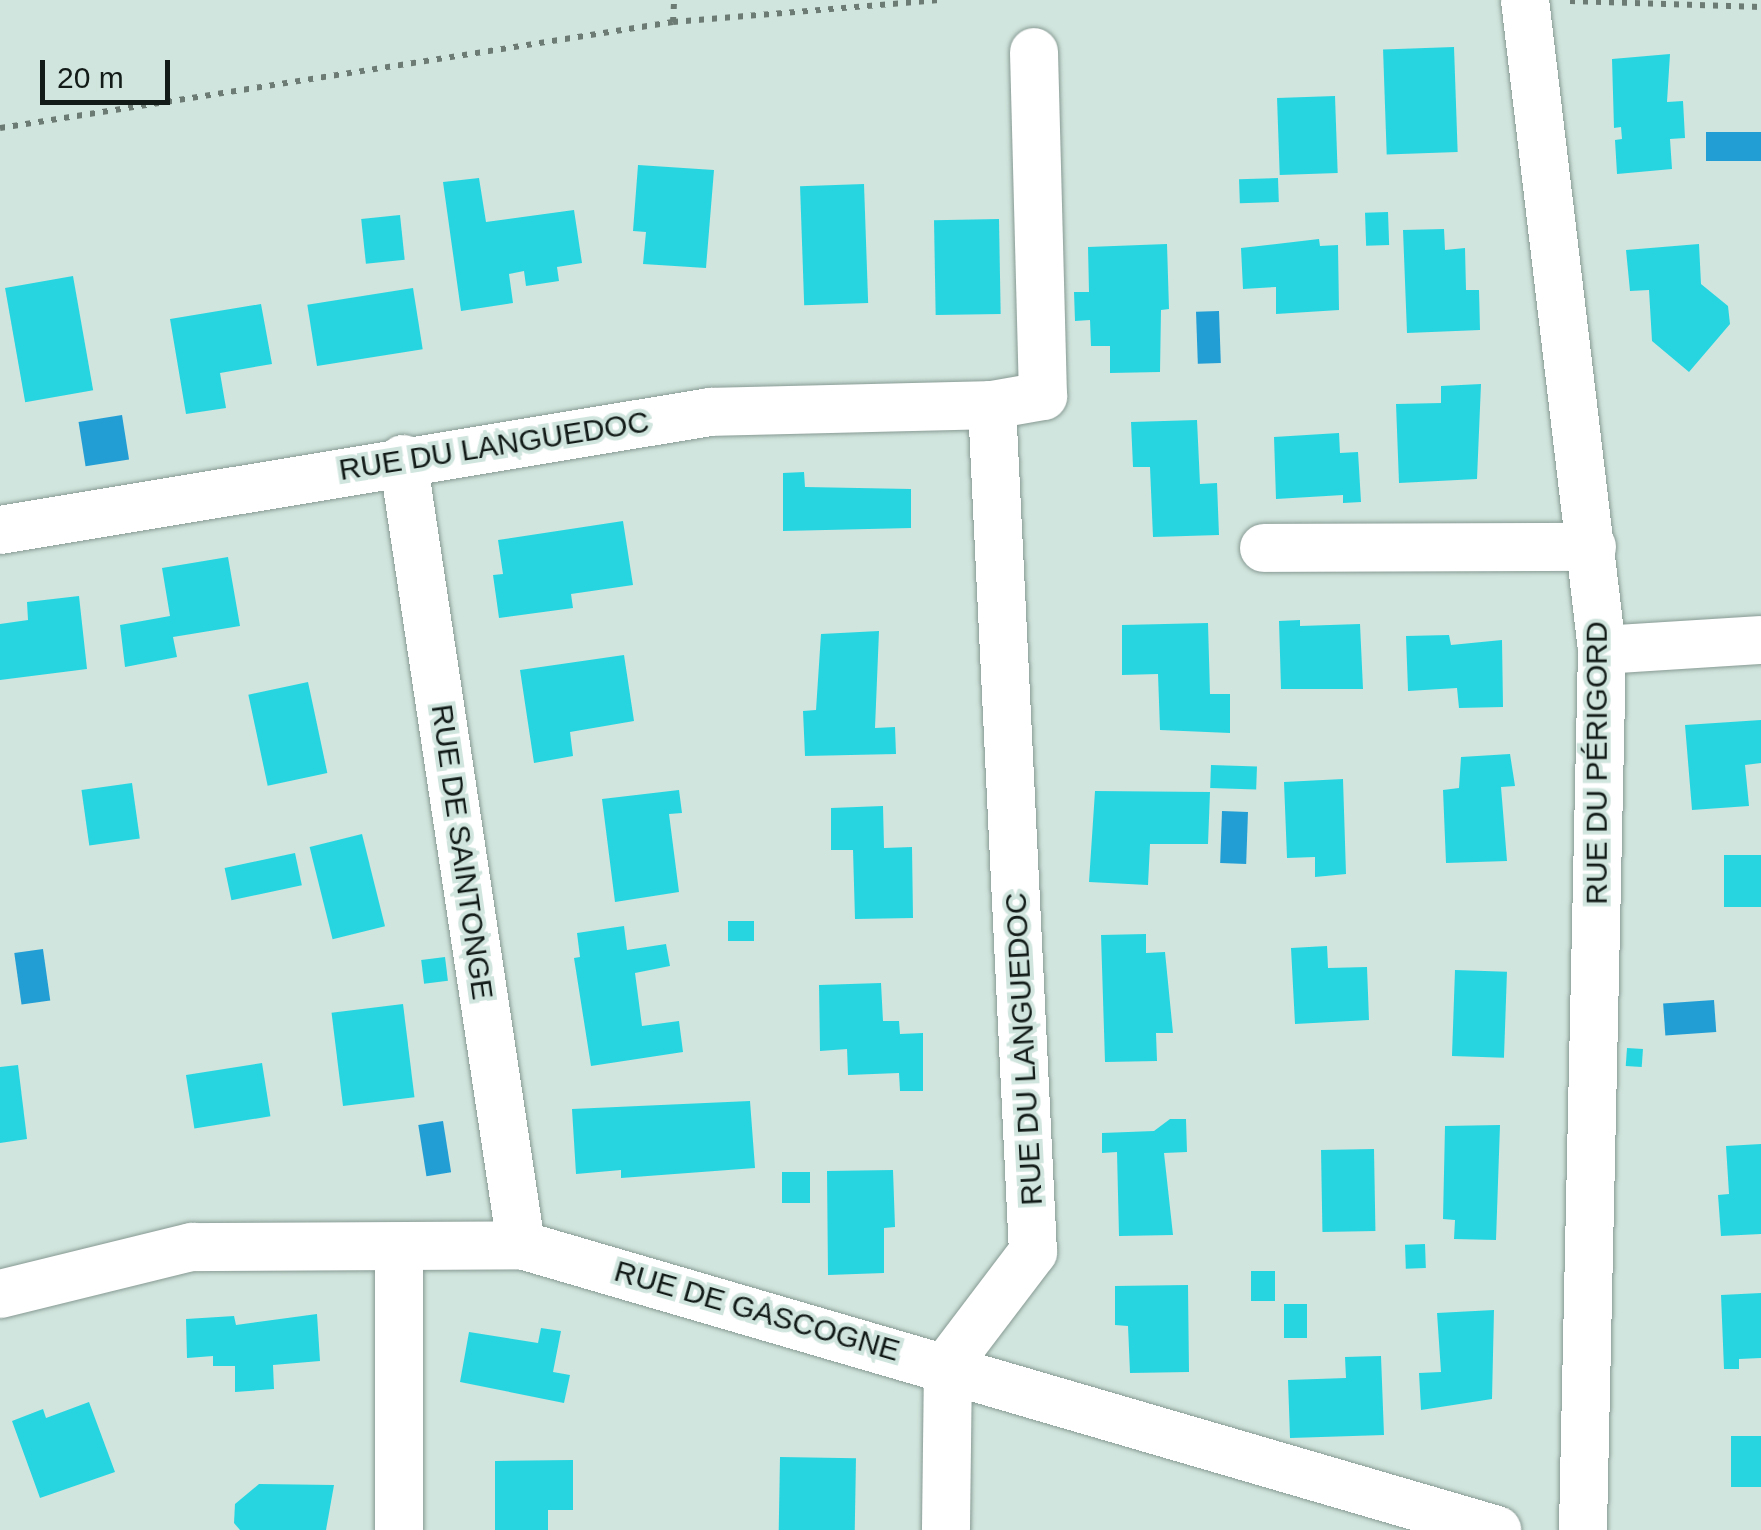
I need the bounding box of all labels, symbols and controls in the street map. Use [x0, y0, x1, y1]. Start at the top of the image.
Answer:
scale bar [45, 40, 175, 102]
text: 20 m [57, 61, 124, 94]
street label: RUE DU LANGUEDOC [336, 404, 652, 488]
street label: RUE DU PÉRIGORD [1579, 621, 1615, 905]
street label: RUE DE SAINTONGE [423, 702, 501, 1002]
street label: RUE DU LANGUEDOC [998, 892, 1050, 1206]
street label: RUE DE GASCOGNE [610, 1253, 904, 1369]

